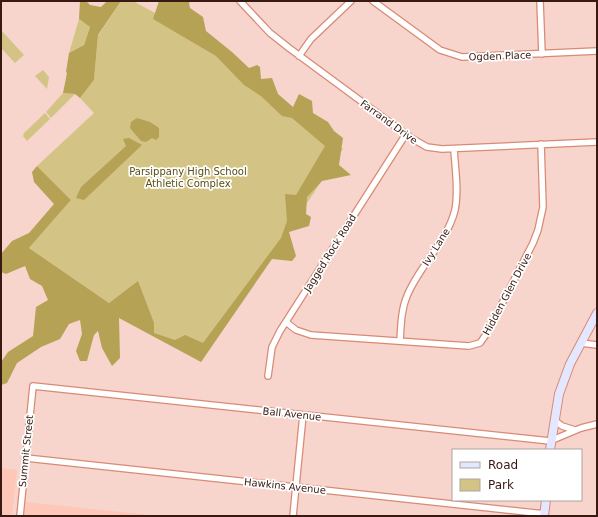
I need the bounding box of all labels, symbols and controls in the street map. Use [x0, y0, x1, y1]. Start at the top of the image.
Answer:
street label: Ogden Place [468, 49, 532, 63]
street label: Farrand Drive [358, 98, 420, 146]
park label: Parsippany High School Athletic Complex [129, 166, 247, 189]
street label: Jagged Rock Road [301, 212, 358, 295]
street label: Ivy Lane [420, 226, 452, 268]
street label: Hidden Glen Drive [481, 251, 533, 337]
street label: Ball Avenue [262, 405, 322, 423]
street label: Summit Street [17, 414, 35, 488]
legend [452, 449, 582, 501]
text: Road [488, 458, 518, 472]
street label: Hawkins Avenue [244, 476, 326, 496]
text: Park [488, 478, 514, 492]

